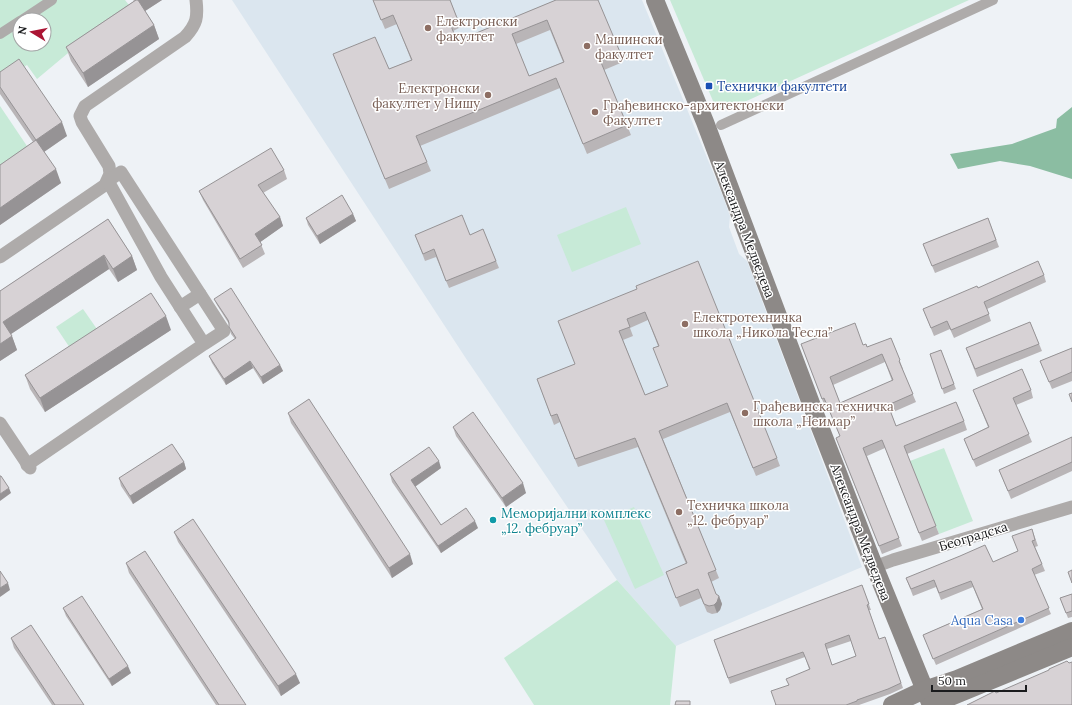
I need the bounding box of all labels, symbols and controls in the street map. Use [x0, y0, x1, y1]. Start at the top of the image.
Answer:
north arrow [12, 12, 52, 52]
place label: Електронски факултет [436, 13, 518, 45]
marker: Електронски факултет [423, 23, 433, 33]
text: N [15, 24, 30, 36]
place label: Машински факултет [595, 31, 663, 63]
marker: Машински факултет [582, 41, 592, 51]
place label: Технички факултети [717, 78, 847, 95]
place label: Електронски факултет у Нишу [372, 80, 480, 112]
marker: Технички факултети [704, 81, 714, 91]
marker: Електронски факултет у Нишу [483, 90, 493, 100]
place label: Грађевинско-архитектонски Факултет [603, 97, 784, 129]
marker: Грађевинско-архитектонски Факултет [590, 107, 600, 117]
street label: Александра Медведева [710, 157, 779, 301]
place label: Електротехничка школа „Никола Тесла” [693, 309, 833, 341]
marker: Електротехничка школа „Никола Тесла” [680, 319, 690, 329]
place label: Грађевинска техничка школа „Неимар” [753, 398, 894, 430]
marker: Грађевинска техничка школа „Неимар” [740, 408, 750, 418]
street label: Александра Медведева [826, 460, 895, 604]
place label: Техничка школа „12. фебруар” [687, 497, 789, 529]
place label: Меморијални комплекс „12. фебруар” [501, 505, 651, 537]
marker: Техничка школа „12. фебруар” [674, 507, 684, 517]
marker: Меморијални комплекс „12. фебруар” [488, 515, 498, 525]
street label: Београдска [937, 518, 1010, 555]
place label: Aqua Casa [950, 612, 1013, 629]
marker: Aqua Casa [1016, 615, 1026, 625]
scale bar [932, 667, 1026, 693]
text: 50 m [938, 673, 966, 688]

